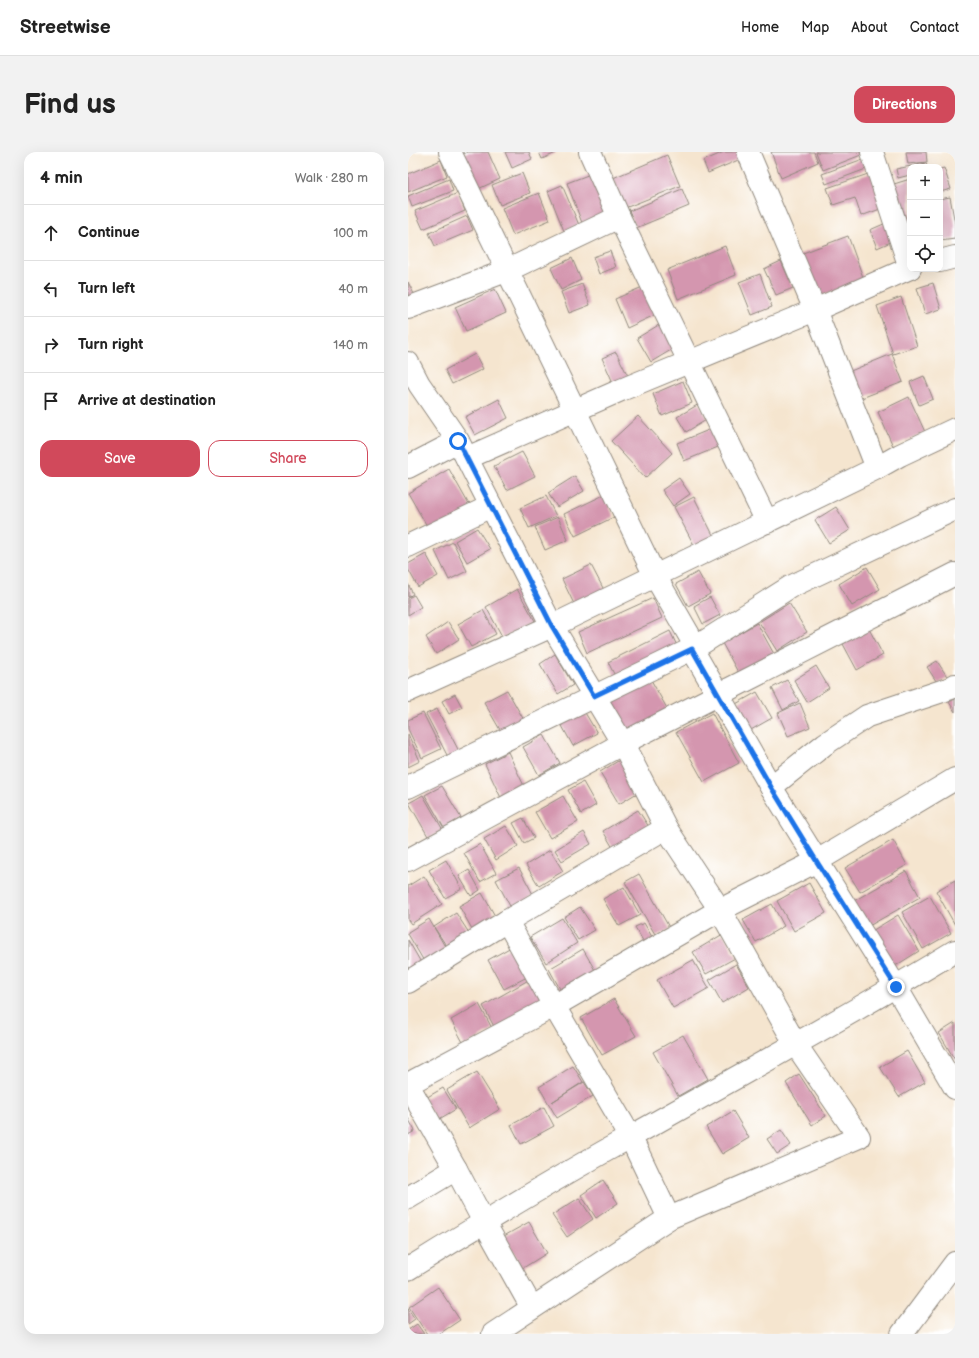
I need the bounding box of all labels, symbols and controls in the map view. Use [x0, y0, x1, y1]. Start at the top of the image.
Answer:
text: Streetwise [20, 16, 111, 39]
text: Home [741, 19, 779, 36]
text: Map [801, 19, 829, 36]
text: About [851, 19, 888, 36]
text: Contact [910, 19, 959, 36]
button: Directions [854, 86, 955, 123]
text: Find us [24, 88, 116, 121]
map controls [907, 164, 943, 272]
button: + [907, 164, 943, 200]
text: 4 min [40, 168, 83, 188]
text: Walk · 280 m [295, 170, 368, 186]
button: − [907, 200, 943, 236]
icon: ahead [40, 222, 62, 244]
text: Continue [78, 223, 140, 242]
text: 100 m [333, 225, 368, 241]
button: locate [907, 236, 943, 272]
icon: left [40, 278, 62, 300]
text: Turn left [78, 279, 135, 298]
text: 40 m [338, 281, 368, 297]
icon: right [40, 334, 62, 356]
text: Turn right [78, 335, 143, 354]
text: 140 m [333, 337, 368, 353]
icon: arrive [40, 390, 62, 412]
text: Arrive at destination [78, 391, 216, 410]
route start [449, 432, 467, 450]
button: Save [40, 440, 200, 477]
button: Share [208, 440, 368, 477]
route end [887, 978, 905, 996]

